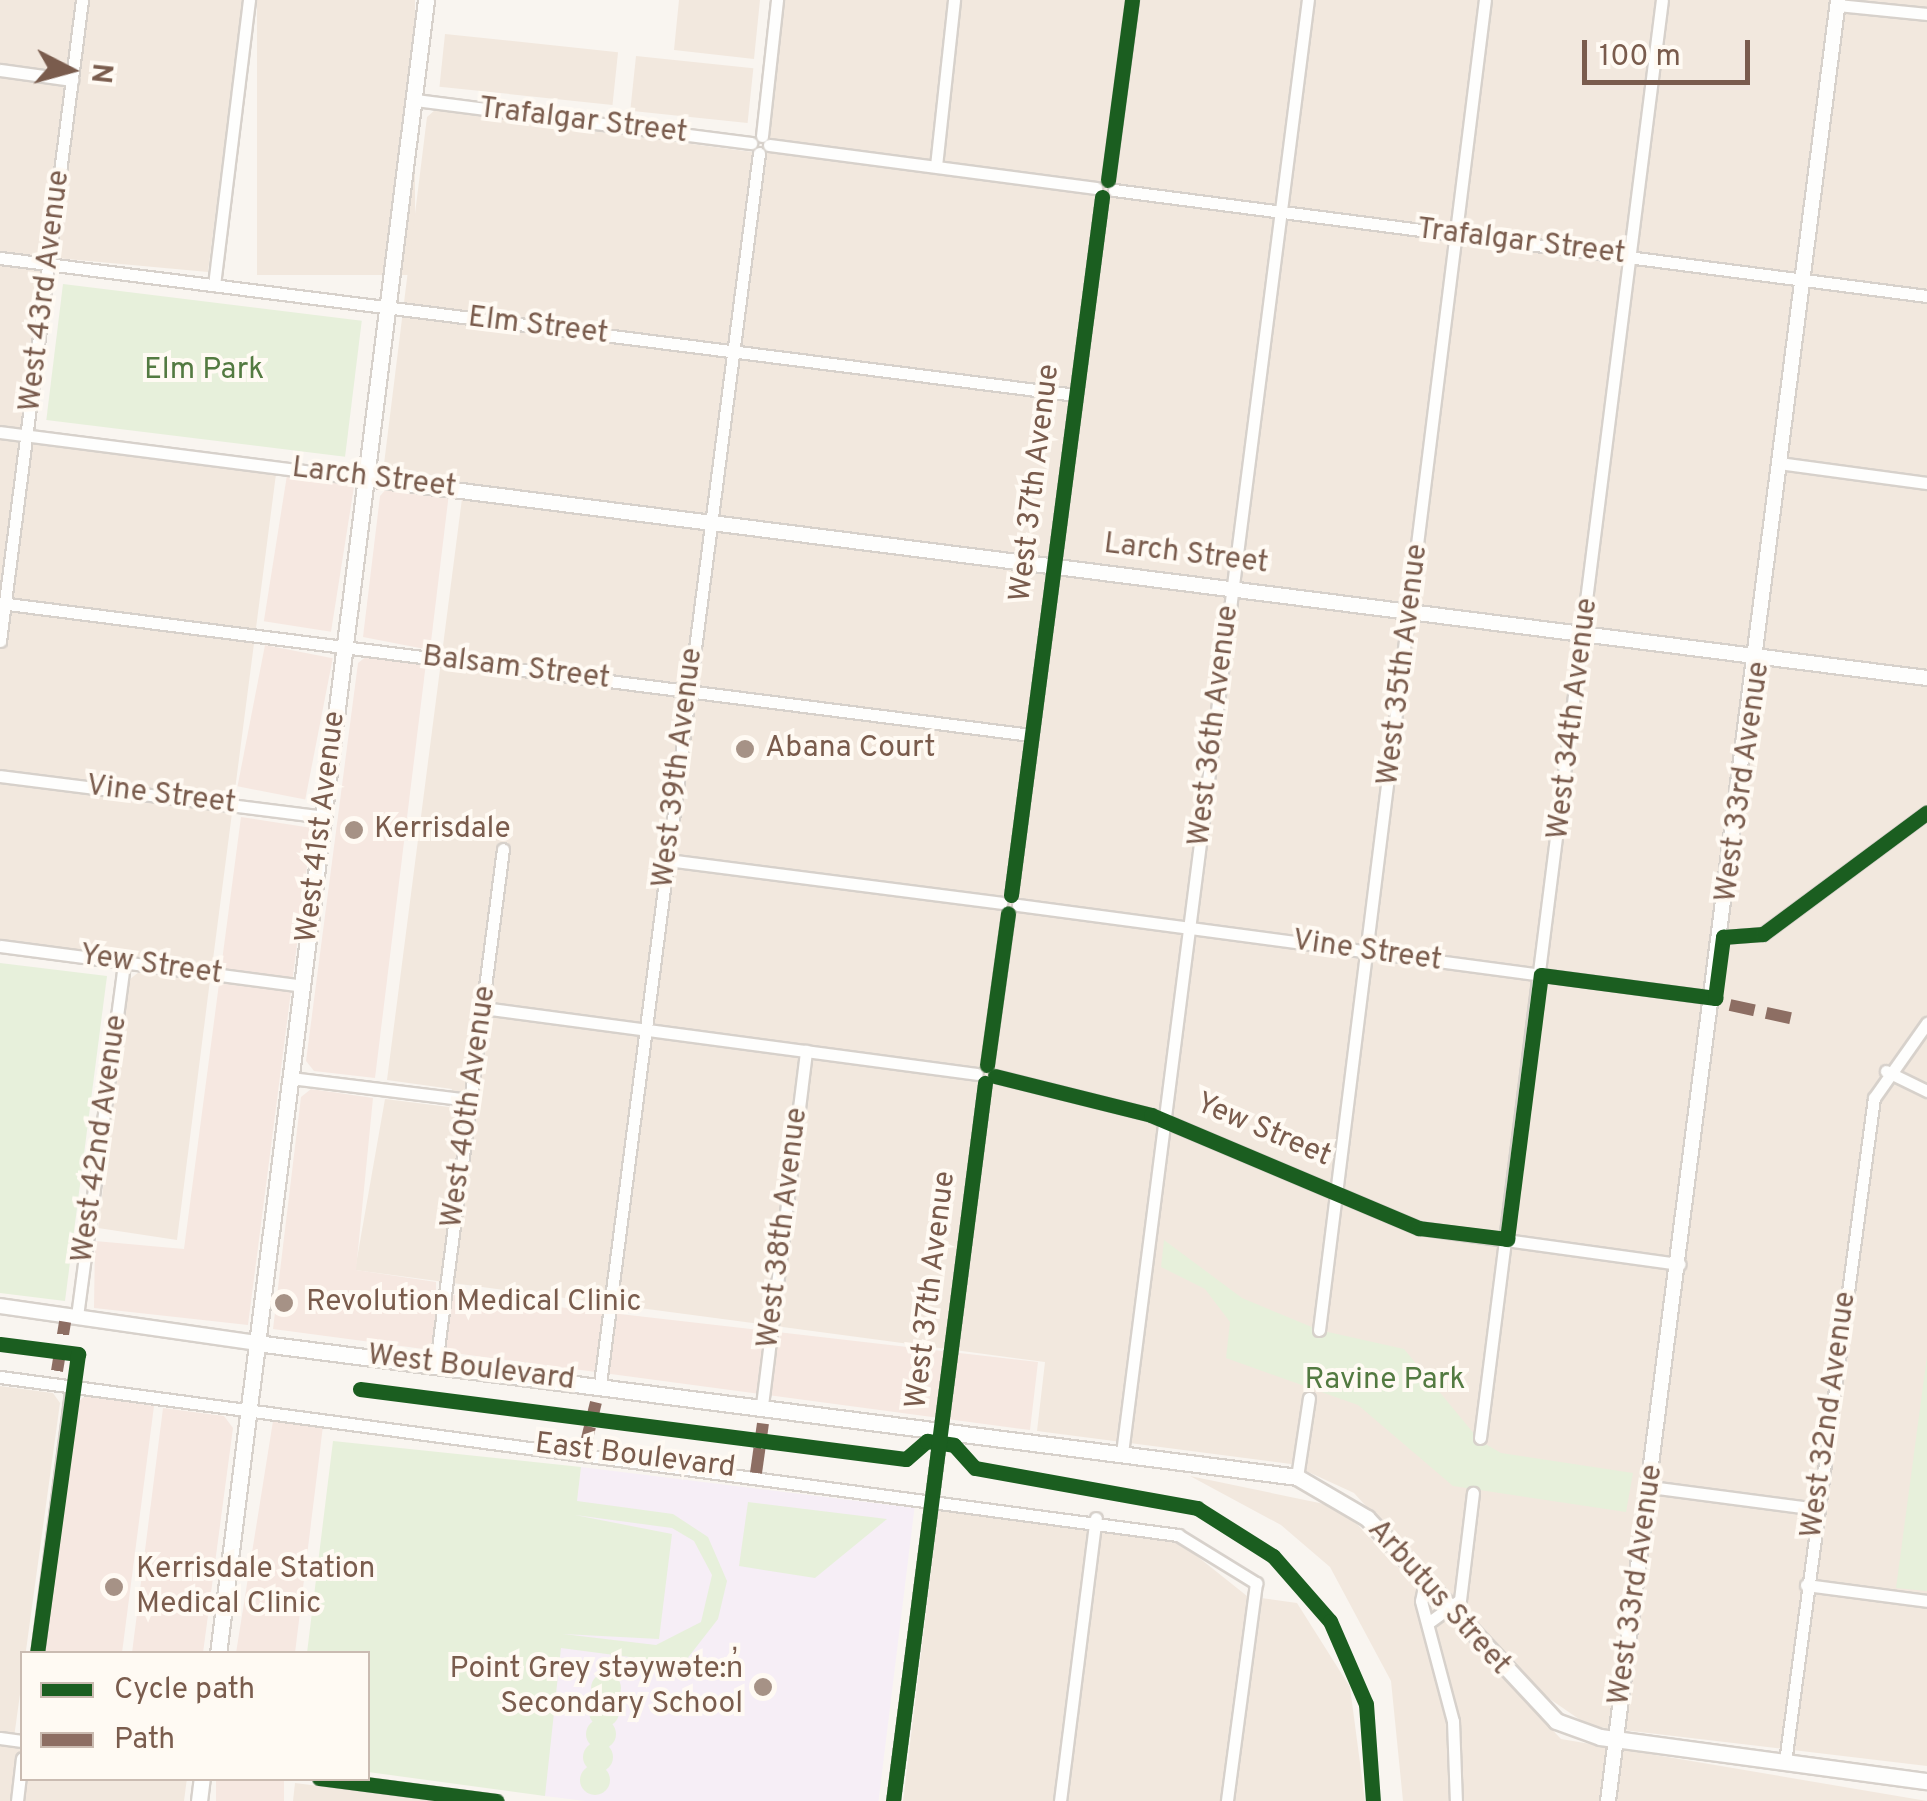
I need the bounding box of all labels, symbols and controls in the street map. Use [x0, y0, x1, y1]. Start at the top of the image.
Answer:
north arrow [20, 20, 120, 120]
scale bar [1587, 20, 1754, 82]
text: 100 m [1599, 39, 1681, 76]
text: N [81, 61, 119, 85]
street label: Trafalgar Street [477, 91, 689, 153]
street label: West 43rd Avenue [13, 167, 79, 415]
street label: Trafalgar Street [1415, 212, 1627, 274]
street label: Elm Street [466, 301, 610, 353]
park label: Elm Park [144, 353, 264, 389]
street label: West 37th Avenue [1004, 362, 1068, 604]
street label: Larch Street [290, 451, 458, 507]
street label: Larch Street [1102, 527, 1270, 583]
street label: West 35th Avenue [1371, 542, 1437, 788]
street label: West 34th Avenue [1541, 596, 1607, 842]
street label: West 36th Avenue [1182, 603, 1248, 849]
street label: Balsam Street [420, 640, 612, 698]
street label: West 39th Avenue [646, 645, 712, 891]
street label: West 33rd Avenue [1709, 659, 1779, 905]
street label: West 41st Avenue [290, 709, 354, 945]
place label: Abana Court [765, 731, 936, 767]
marker: Abana Court [734, 738, 756, 760]
street label: Vine Street [84, 769, 238, 823]
place label: Kerrisdale [374, 812, 511, 848]
marker: Kerrisdale [343, 819, 365, 841]
street label: Vine Street [1290, 924, 1444, 980]
street label: Yew Street [78, 938, 224, 994]
street label: West 40th Avenue [435, 983, 505, 1231]
street label: West 42nd Avenue [66, 1012, 136, 1266]
street label: Yew Street [1190, 1086, 1336, 1176]
street label: West 38th Avenue [751, 1105, 817, 1351]
street label: West 37th Avenue [900, 1169, 964, 1411]
place label: Revolution Medical Clinic [306, 1285, 641, 1321]
street label: West 32nd Avenue [1795, 1289, 1865, 1541]
marker: Revolution Medical Clinic [271, 1290, 297, 1316]
street label: West Boulevard [365, 1338, 577, 1400]
park label: Ravine Park [1305, 1363, 1465, 1399]
street label: East Boulevard [533, 1427, 737, 1487]
street label: West 33rd Avenue [1602, 1462, 1672, 1708]
street label: Arbutus Street [1359, 1513, 1517, 1683]
place label: Kerrisdale Station Medical Clinic [136, 1552, 375, 1622]
marker: Kerrisdale Station Medical Clinic [101, 1574, 127, 1600]
legend [20, 1651, 370, 1781]
place label: Point Grey stəywəte:n̓ Secondary School [449, 1652, 743, 1722]
text: Cycle path [114, 1672, 255, 1709]
marker: Point Grey stəywəte:n̓ Secondary School [752, 1676, 774, 1698]
text: Path [114, 1722, 175, 1759]

